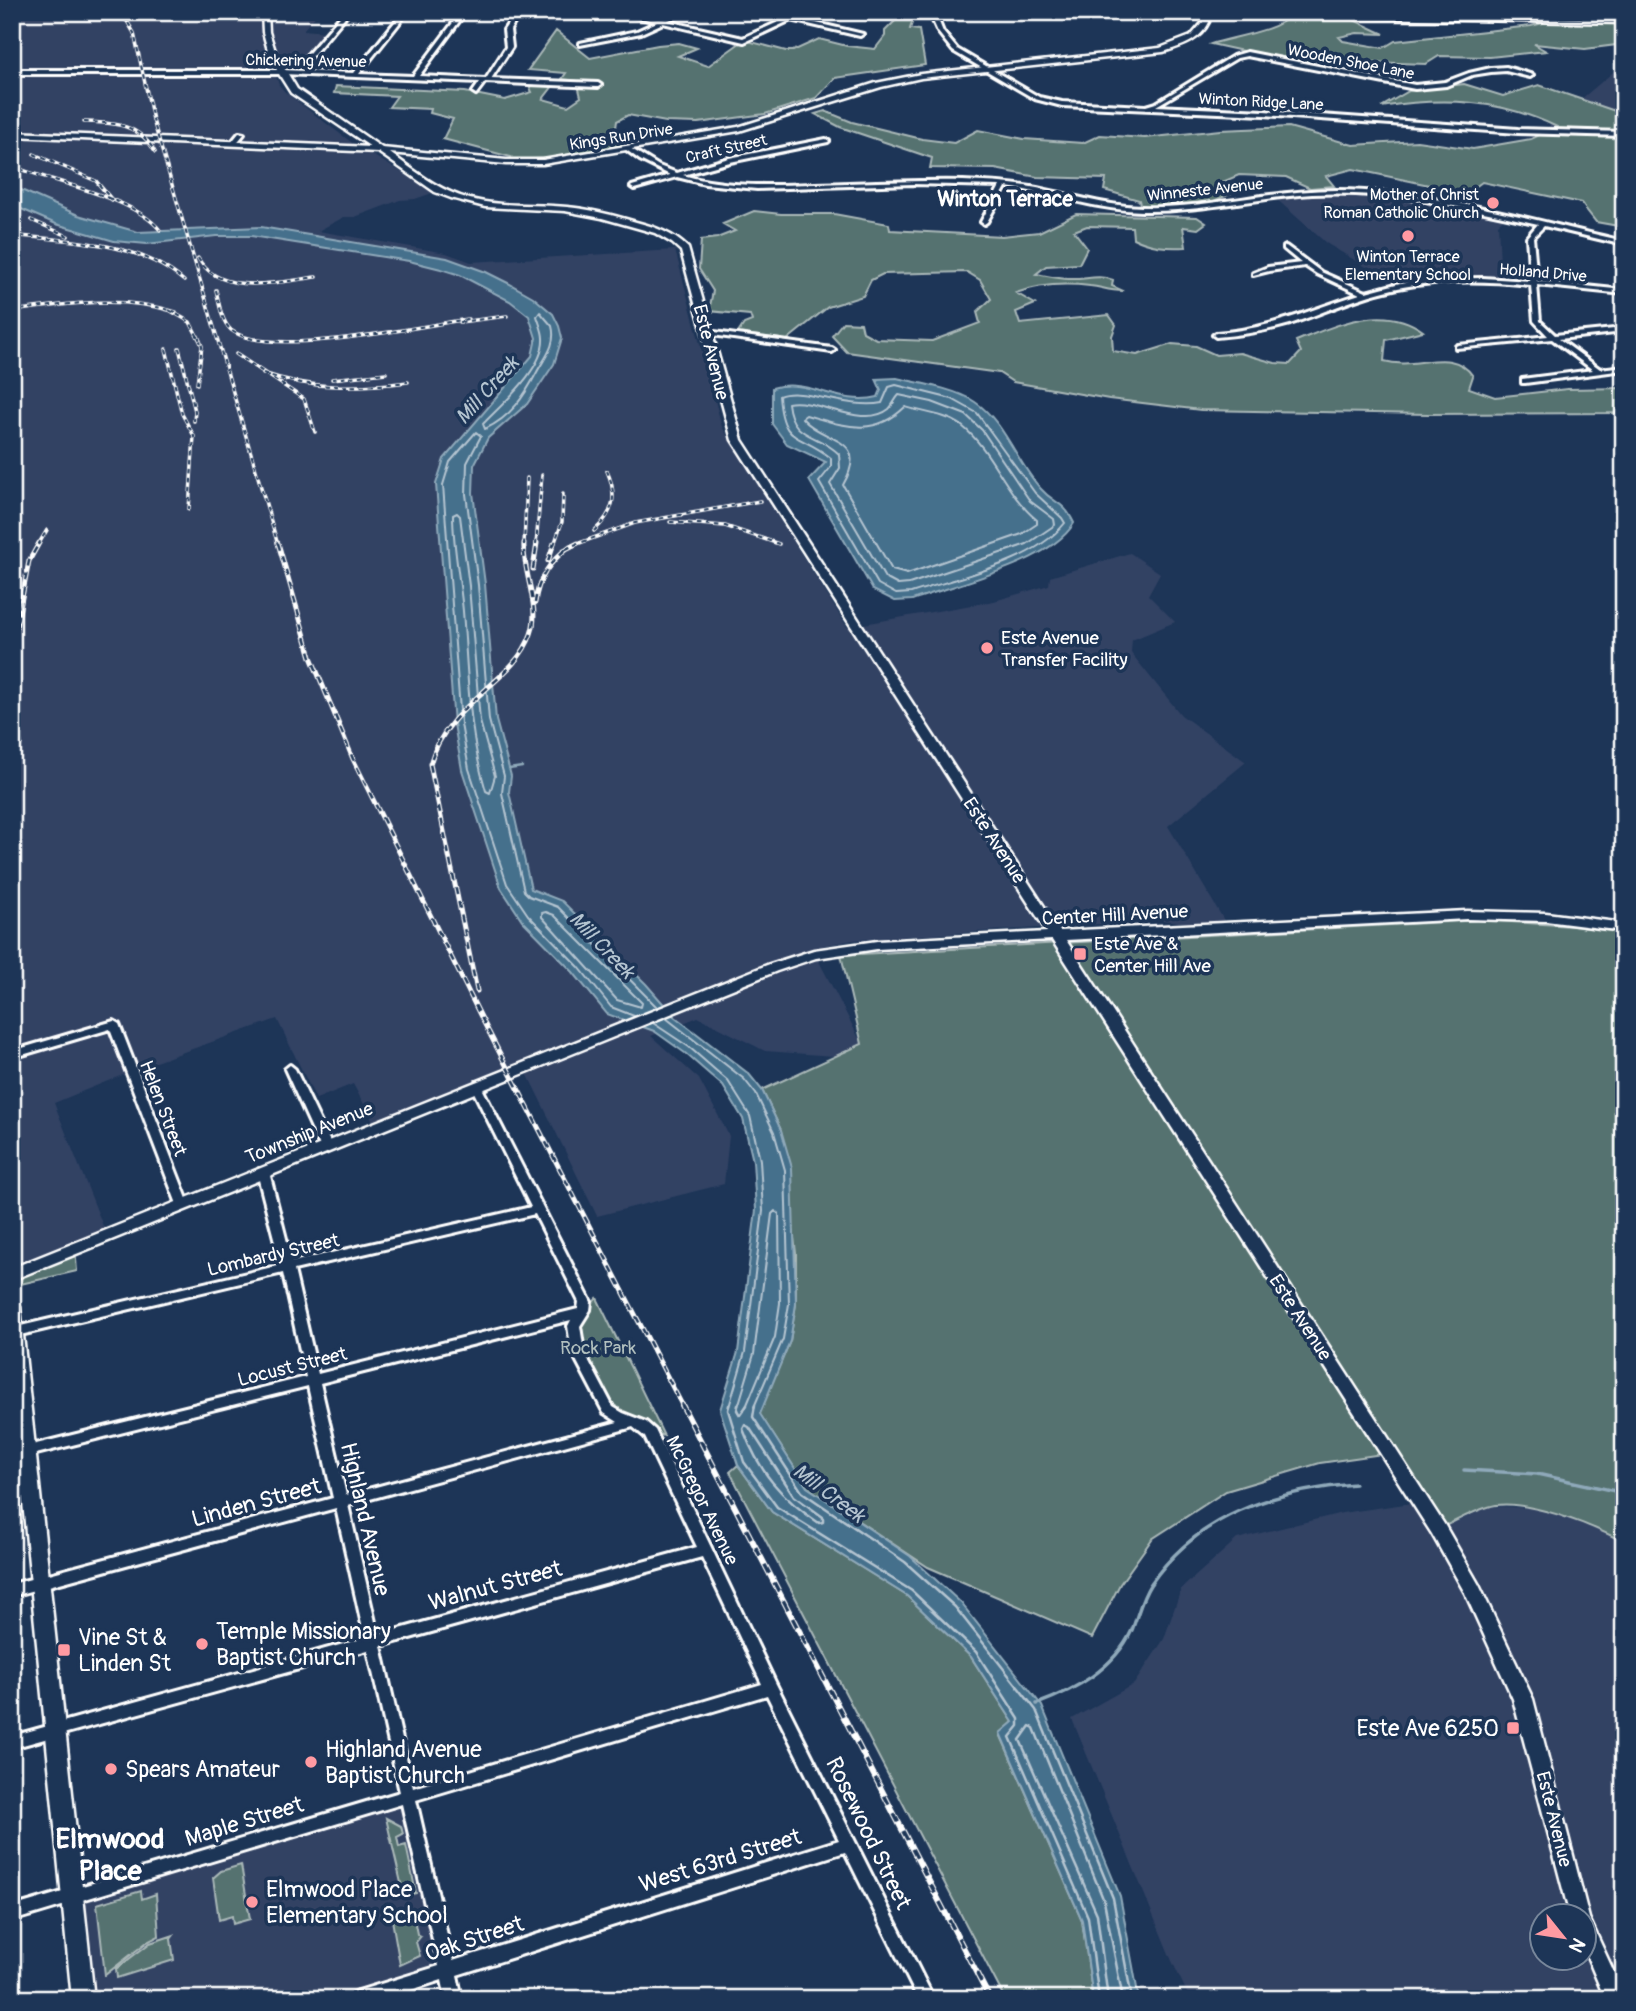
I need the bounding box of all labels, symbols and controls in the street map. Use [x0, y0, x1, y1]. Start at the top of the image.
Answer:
street label: Wooden Shoe Lane [1286, 40, 1416, 84]
street label: Chickering Avenue [245, 50, 367, 72]
street label: Winton Ridge Lane [1198, 89, 1324, 115]
street label: Kings Run Drive [568, 119, 674, 155]
street label: Craft Street [684, 130, 769, 168]
street label: Winneste Avenue [1146, 174, 1264, 206]
place label: Mother of Christ Roman Catholic Church [1324, 185, 1480, 223]
district label: Winton Terrace [937, 186, 1073, 213]
marker: Mother of Christ Roman Catholic Church [1485, 195, 1501, 211]
marker: Winton Terrace Elementary School [1400, 228, 1416, 244]
place label: Winton Terrace Elementary School [1345, 247, 1471, 285]
street label: Holland Drive [1498, 259, 1588, 287]
street label: Este Avenue [688, 302, 735, 403]
water label: Mill Creek [450, 349, 527, 430]
place label: Este Avenue Transfer Facility [1001, 626, 1128, 672]
marker: Este Avenue Transfer Facility [979, 640, 995, 656]
street label: Este Avenue [957, 793, 1031, 889]
street label: Center Hill Avenue [1041, 899, 1189, 931]
water label: Mill Creek [563, 906, 642, 986]
place label: Este Ave & Center Hill Ave [1094, 932, 1212, 978]
marker: Este Ave & Center Hill Ave [1072, 946, 1088, 962]
street label: Helen Street [134, 1057, 192, 1160]
street label: Township Avenue [242, 1096, 377, 1169]
street label: Lombardy Street [205, 1228, 342, 1282]
street label: Este Avenue [1263, 1270, 1337, 1366]
park label: Rock Park [560, 1336, 636, 1360]
street label: Locust Street [235, 1342, 350, 1392]
street label: McGregor Avenue [660, 1432, 744, 1570]
street label: Highland Avenue [334, 1440, 397, 1599]
water label: Mill Creek [787, 1458, 872, 1530]
street label: Linden Street [188, 1471, 325, 1534]
street label: Walnut Street [425, 1554, 566, 1617]
place label: Temple Missionary Baptist Church [216, 1617, 391, 1672]
place label: Vine St & Linden St [78, 1623, 172, 1678]
marker: Temple Missionary Baptist Church [194, 1636, 210, 1652]
marker: Vine St & Linden St [56, 1642, 72, 1658]
place label: Este Ave 6250 [1357, 1714, 1499, 1743]
marker: Este Ave 6250 [1505, 1720, 1521, 1736]
place label: Highland Avenue Baptist Church [325, 1735, 482, 1790]
street label: Rosewood Street [819, 1752, 918, 1915]
marker: Highland Avenue Baptist Church [303, 1754, 319, 1770]
place label: Spears Amateur [125, 1755, 280, 1784]
marker: Spears Amateur [103, 1761, 119, 1777]
street label: Este Avenue [1531, 1769, 1578, 1870]
street label: Maple Street [181, 1790, 308, 1853]
district label: Elmwood Place [56, 1822, 164, 1889]
street label: West 63rd Street [636, 1822, 805, 1899]
place label: Elmwood Place Elementary School [266, 1875, 448, 1930]
marker: Elmwood Place Elementary School [244, 1894, 260, 1910]
north arrow [1528, 1902, 1598, 1972]
street label: Oak Street [421, 1909, 528, 1968]
text: N [1563, 1933, 1590, 1957]

